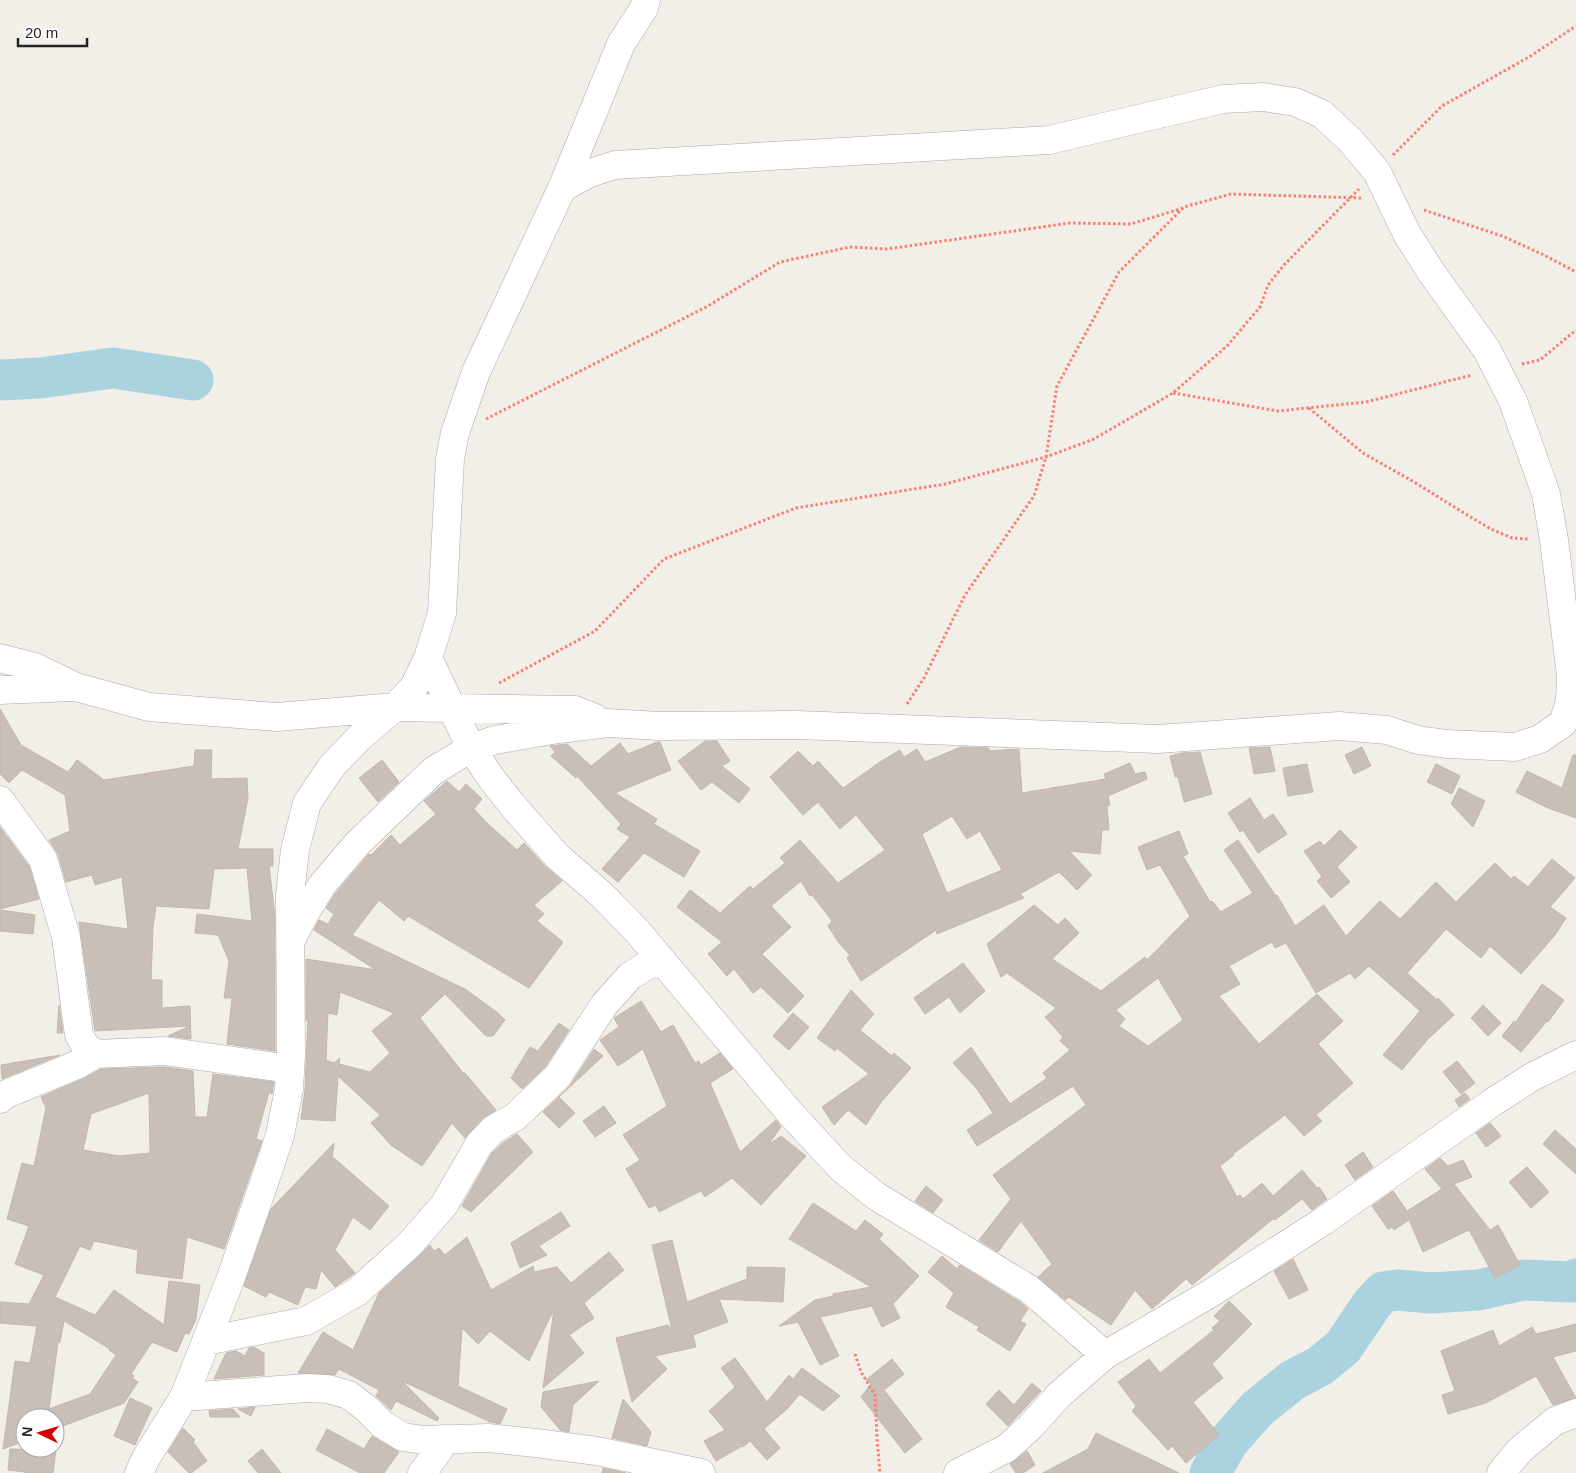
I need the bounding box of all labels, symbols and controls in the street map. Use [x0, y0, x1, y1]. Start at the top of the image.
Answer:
scale bar [18, 15, 86, 47]
text: 20 m [25, 24, 58, 41]
north arrow [15, 1408, 65, 1458]
text: N [19, 1426, 35, 1438]

